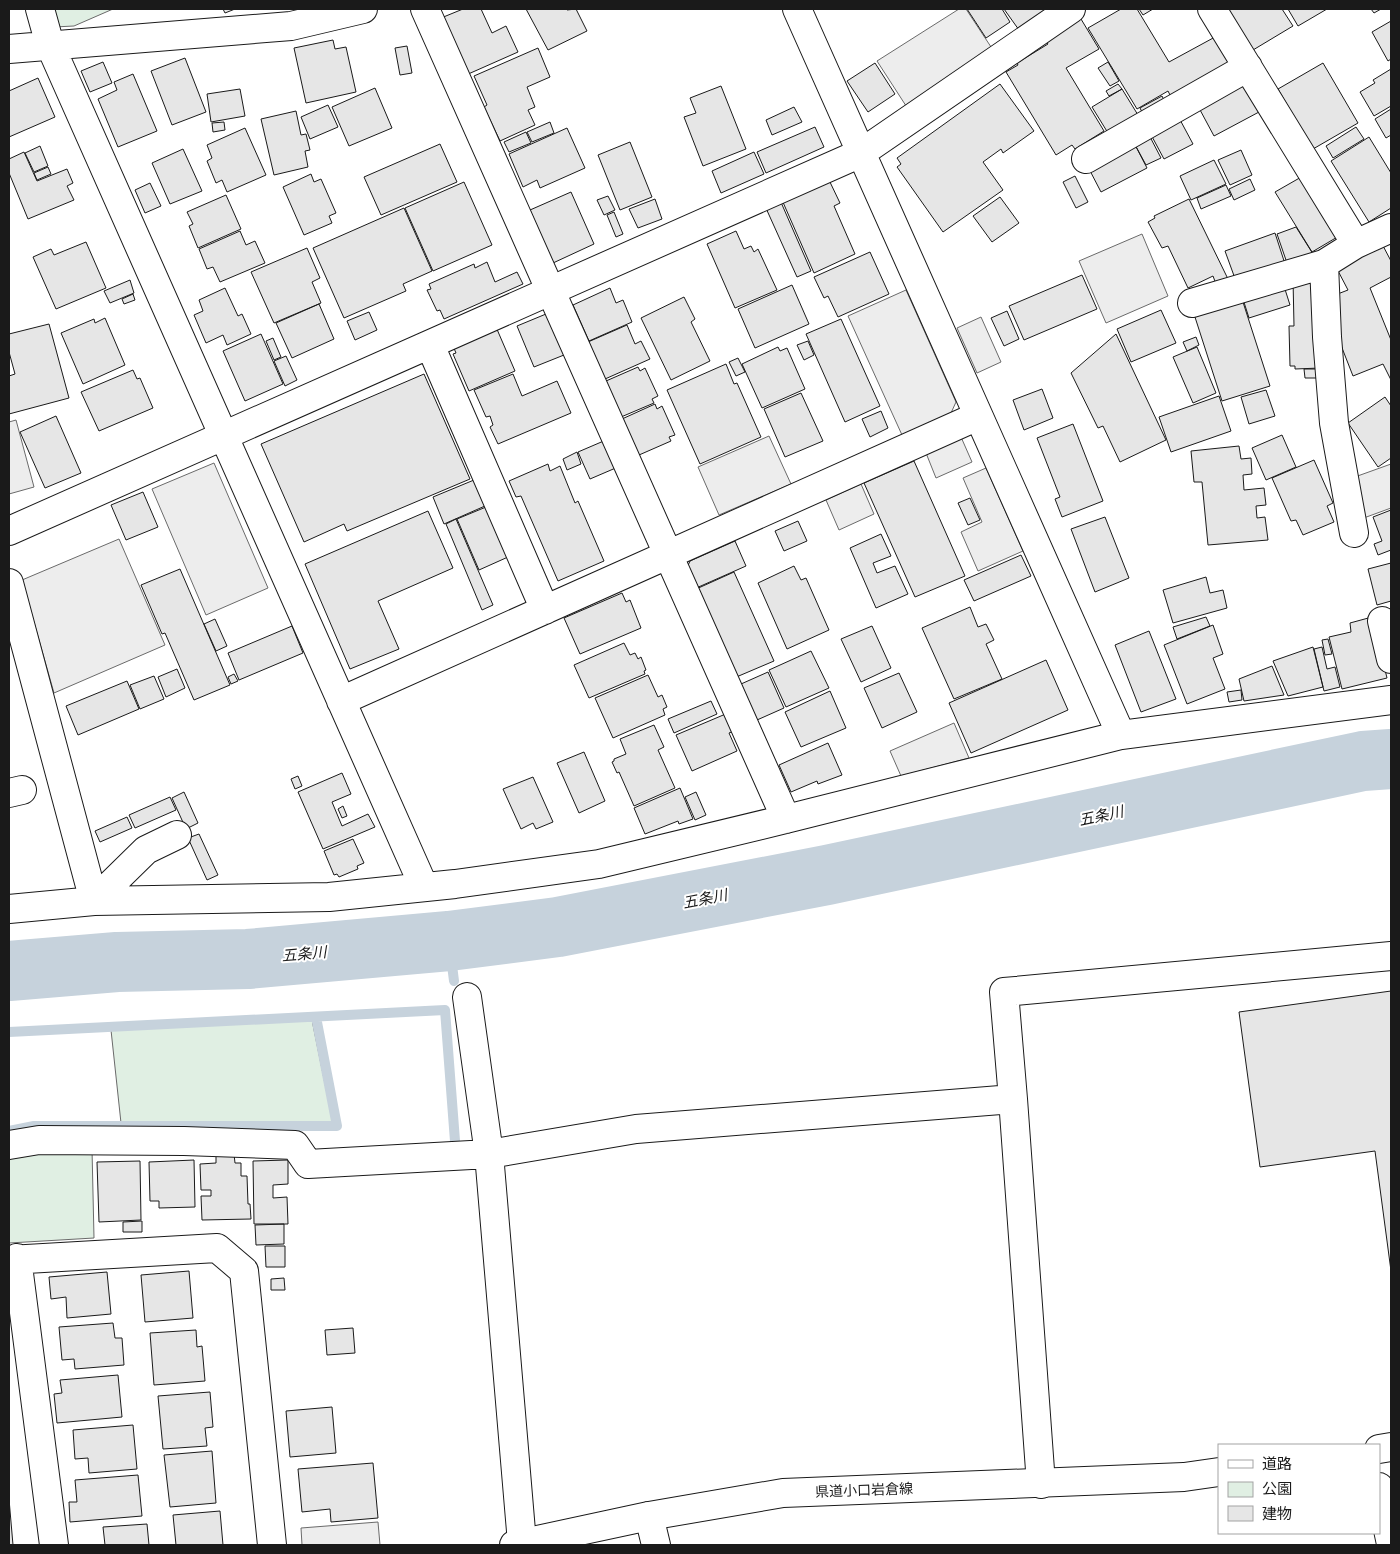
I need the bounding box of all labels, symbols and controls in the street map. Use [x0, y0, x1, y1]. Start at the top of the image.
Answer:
water label: 五条川 [1077, 801, 1127, 830]
water label: 五条川 [681, 885, 731, 913]
water label: 五条川 [281, 942, 329, 966]
legend [1218, 1444, 1380, 1534]
text: 道路 [1262, 1454, 1292, 1474]
street label: 県道小口岩倉線 [815, 1479, 913, 1502]
text: 公園 [1262, 1479, 1292, 1499]
text: 建物 [1262, 1504, 1292, 1524]

